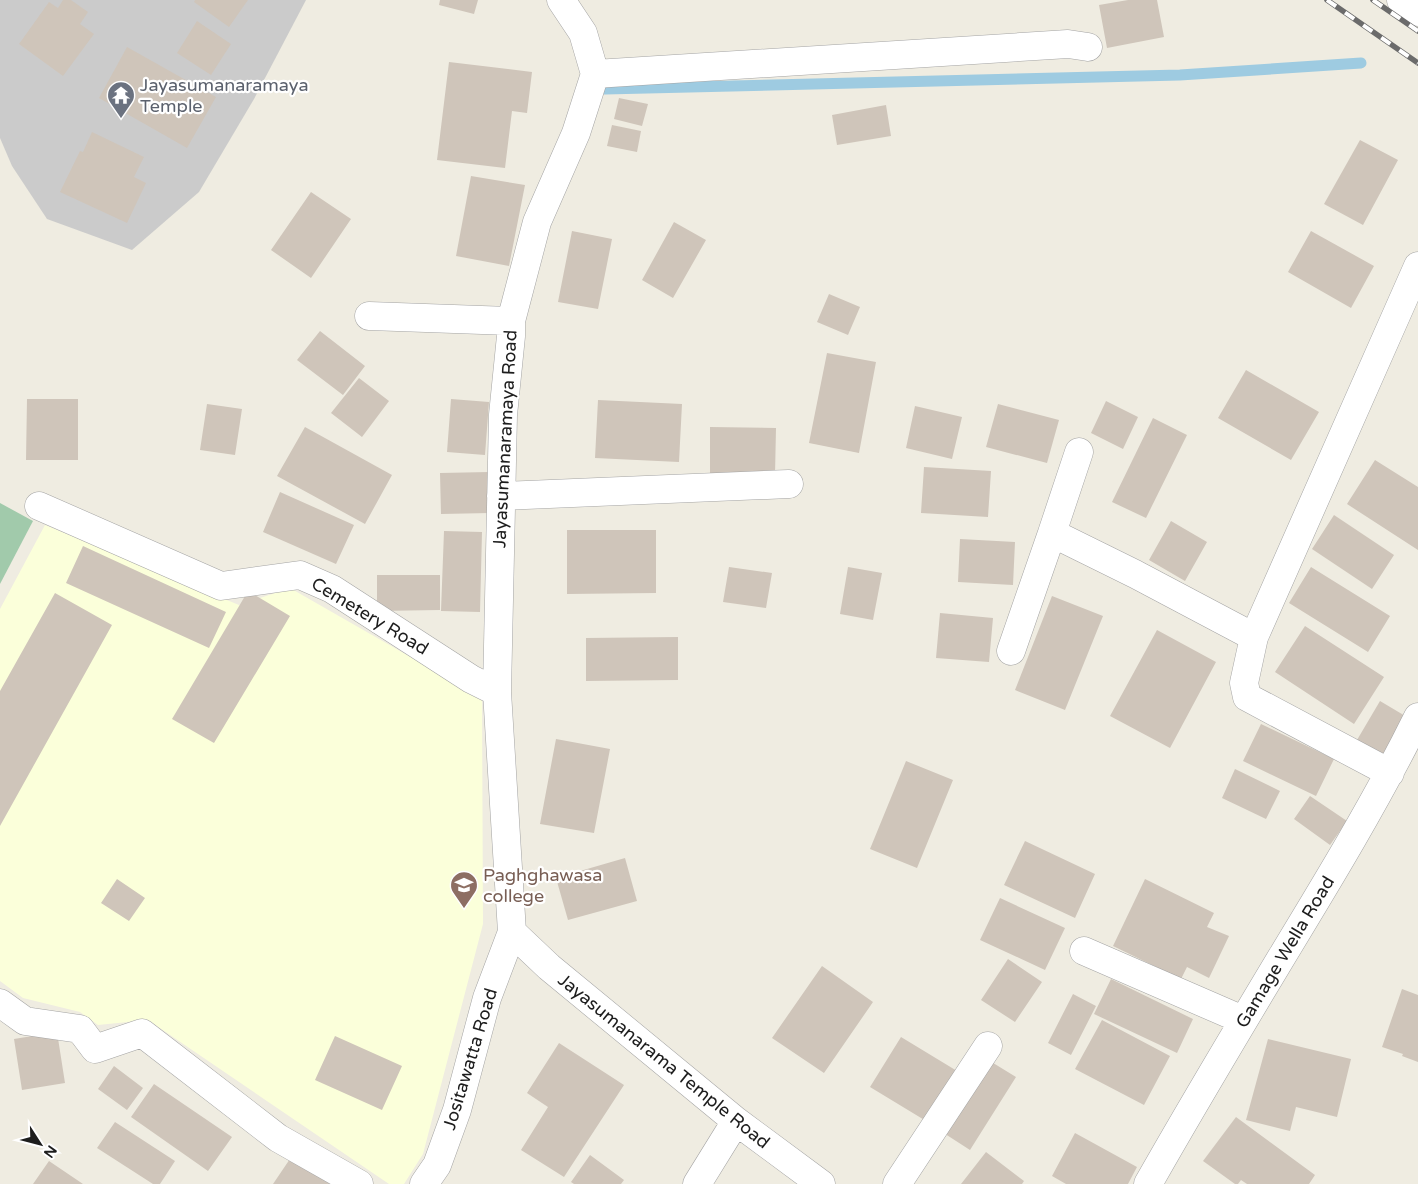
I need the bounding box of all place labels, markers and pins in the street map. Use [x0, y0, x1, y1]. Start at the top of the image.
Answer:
place label: Jayasumanaramaya Temple [140, 74, 309, 117]
temple icon: Jayasumanaramaya Temple [106, 80, 136, 119]
place label: Paghghawasa college [483, 864, 602, 907]
school or university icon: Paghghawasa college [449, 870, 479, 909]

